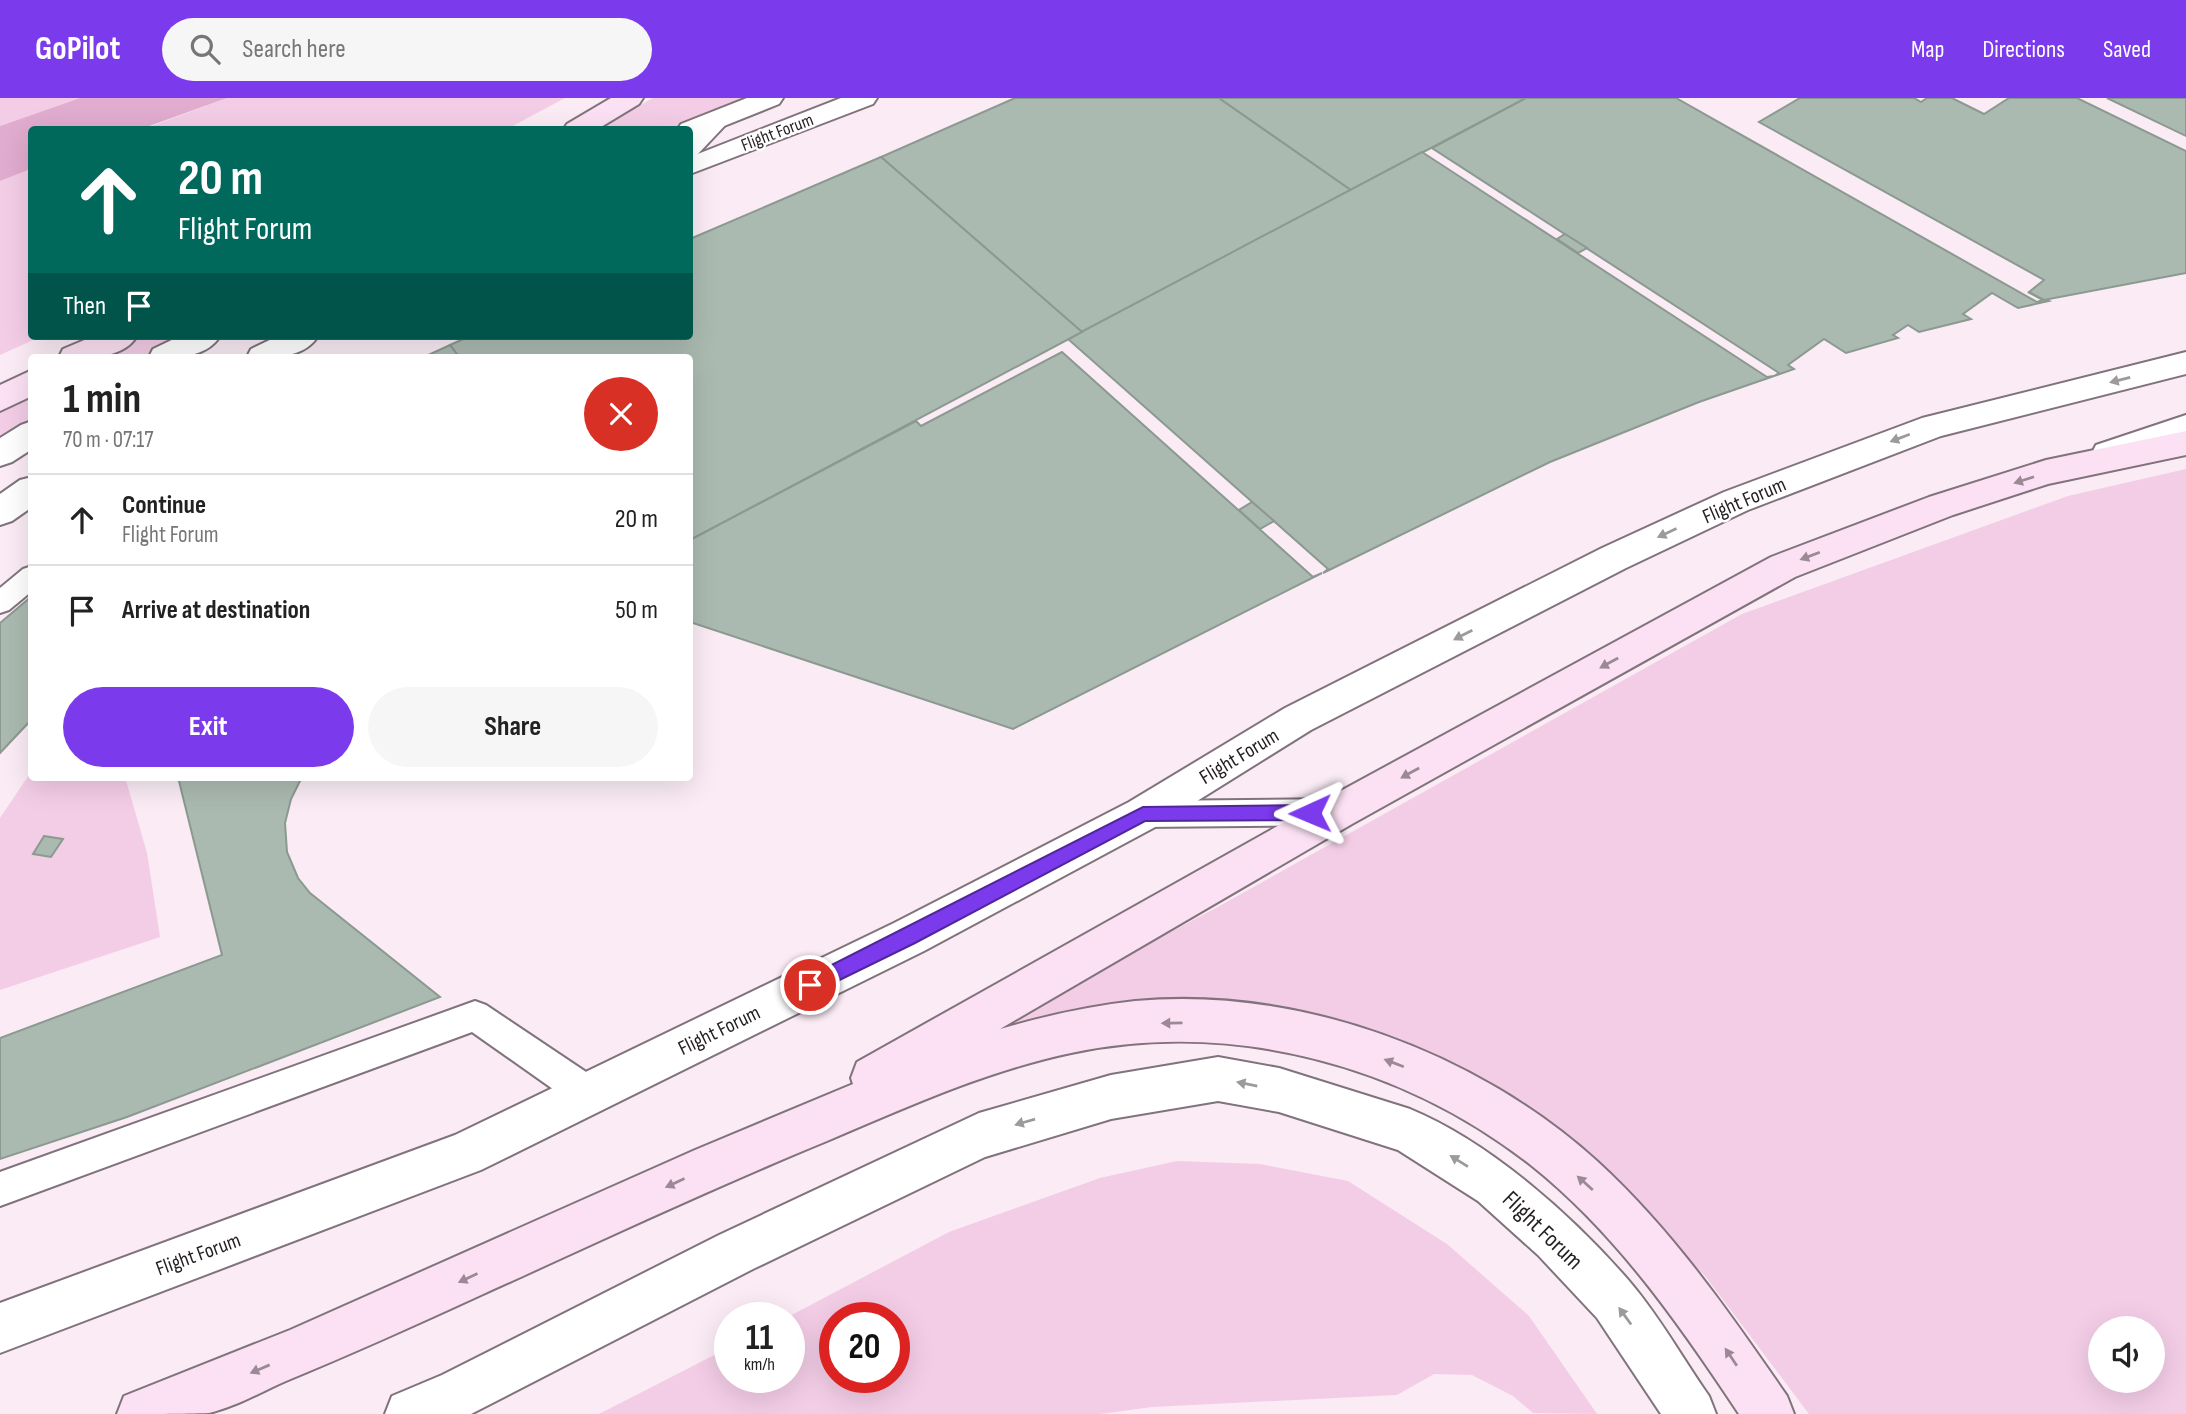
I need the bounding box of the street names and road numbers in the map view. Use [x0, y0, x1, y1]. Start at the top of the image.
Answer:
street label: Flight Forum [738, 109, 816, 156]
street label: Flight Forum [1699, 472, 1790, 529]
street label: Flight Forum [1195, 723, 1283, 790]
street label: Flight Forum [674, 1000, 764, 1061]
street label: Flight Forum [1496, 1185, 1589, 1276]
street label: Flight Forum [152, 1228, 244, 1281]

